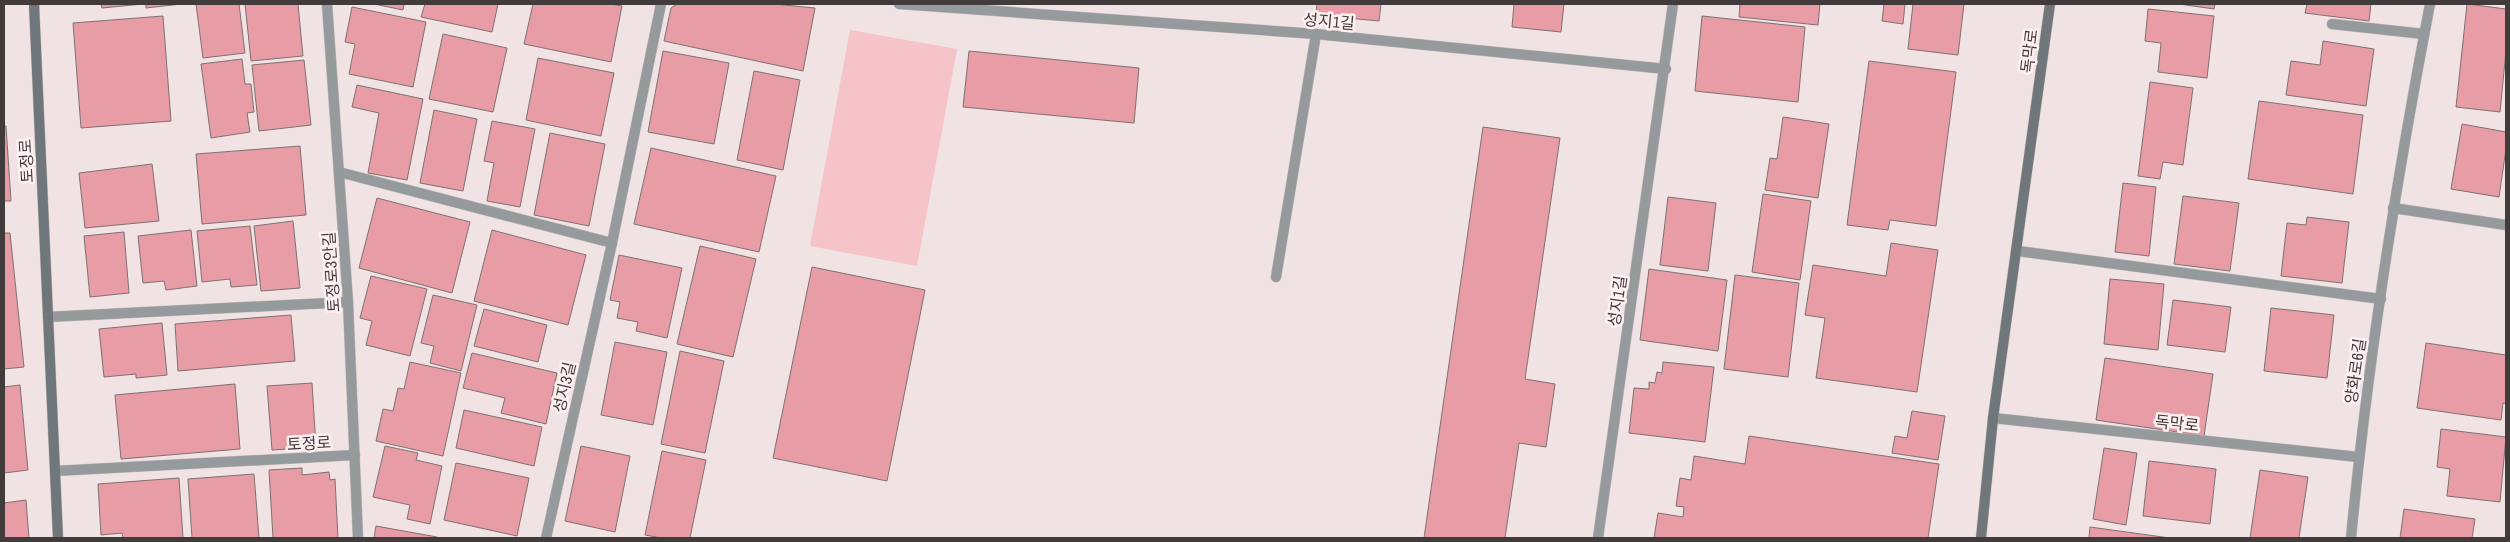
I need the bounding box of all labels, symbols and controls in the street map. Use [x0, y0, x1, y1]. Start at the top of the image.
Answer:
street label: 성지1길 [1302, 8, 1356, 34]
street label: 독막로 [2015, 27, 2043, 74]
street label: 토정로 [14, 138, 38, 184]
street label: 토정로3안길 [317, 231, 345, 313]
street label: 성지1길 [1603, 274, 1631, 328]
street label: 양화로6길 [2340, 337, 2370, 405]
street label: 성지3길 [547, 359, 581, 415]
street label: 독막로 [2154, 410, 2200, 436]
street label: 토정로 [286, 431, 332, 455]

